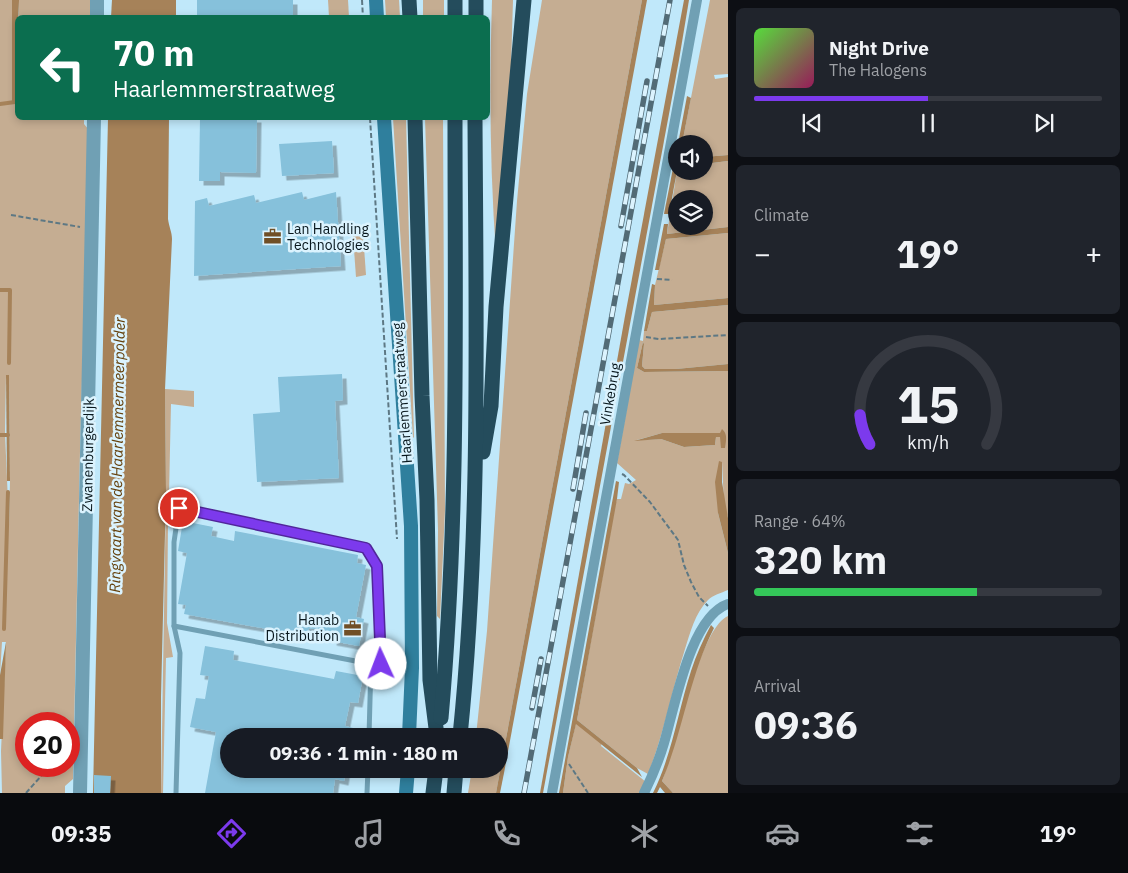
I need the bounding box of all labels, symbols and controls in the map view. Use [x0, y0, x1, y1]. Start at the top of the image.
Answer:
text: 70 m [113, 30, 195, 76]
icon: left [30, 35, 95, 100]
text: Night Drive [829, 36, 929, 60]
text: The Halogens [829, 60, 927, 80]
text: Haarlemmerstraatweg [113, 74, 335, 103]
icon: previous [798, 109, 826, 137]
icon: pause [914, 109, 942, 137]
icon: next [1030, 109, 1058, 137]
map controls [668, 135, 713, 235]
button: sound [668, 135, 713, 180]
button: layers [668, 190, 713, 235]
text: Climate [754, 205, 809, 225]
place label: Lan Handling Technologies [287, 220, 370, 254]
office icon: Lan Handling Technologies [263, 227, 283, 247]
text: 19° [896, 229, 960, 278]
text: − [754, 235, 771, 272]
text: + [1085, 235, 1102, 272]
water label: Ringvaart van de Haarlemmermeerpolder [105, 317, 129, 593]
street label: Haarlemmerstraatweg [388, 321, 416, 464]
street label: Vinkebrug [596, 361, 624, 427]
text: 15 [897, 370, 959, 437]
street label: Zwanenburgerdijk [78, 398, 98, 512]
text: km/h [907, 431, 949, 454]
pin [158, 487, 200, 529]
icon: arrive [165, 494, 193, 522]
text: Range · 64% [754, 511, 846, 531]
text: 320 km [754, 535, 887, 584]
place label: Hanab Distribution [266, 611, 339, 645]
office icon: Hanab Distribution [343, 618, 363, 638]
position arrow [354, 637, 406, 689]
text: Arrival [754, 676, 801, 696]
text: 09:36 [754, 700, 858, 749]
speed limit sign: 20 [15, 712, 80, 777]
text: 09:36 · 1 min · 180 m [270, 741, 458, 765]
icon: directions [214, 816, 249, 851]
icon: music [352, 816, 387, 851]
icon: phone [489, 816, 524, 851]
icon: climate [627, 816, 662, 851]
icon: car [765, 816, 800, 851]
icon: filters [902, 816, 937, 851]
text: 09:35 [51, 819, 111, 848]
text: 19° [1040, 819, 1077, 848]

